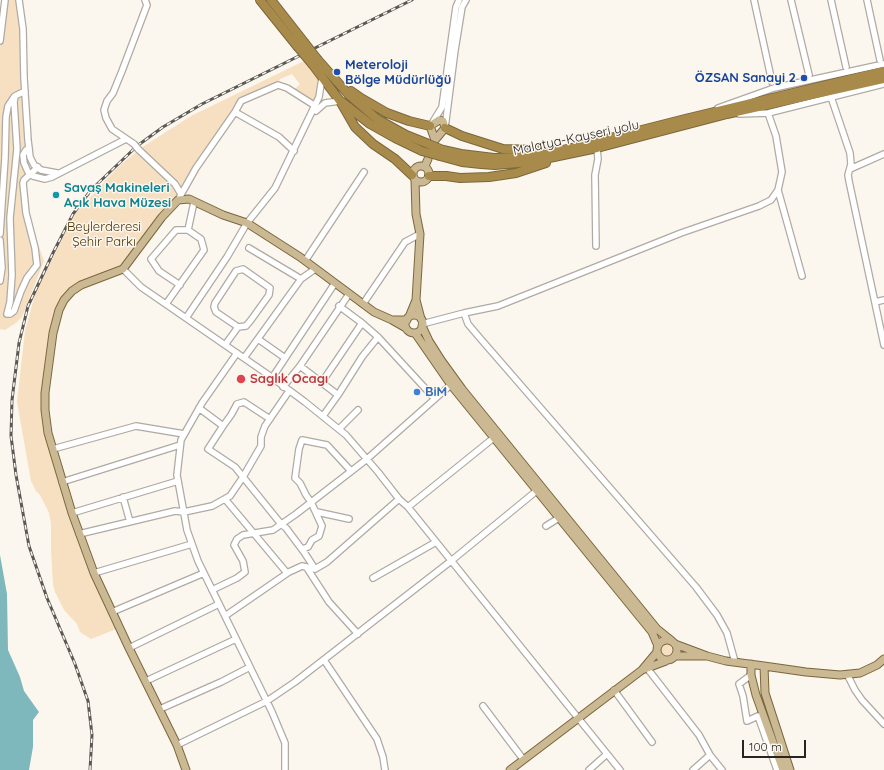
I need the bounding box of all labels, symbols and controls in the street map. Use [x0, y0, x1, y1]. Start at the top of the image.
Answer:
place label: Meteroloji Bölge Müdürlüğü [345, 57, 451, 88]
marker: Meteroloji Bölge Müdürlüğü [332, 67, 342, 77]
place label: ÖZSAN Sanayi 2 [695, 70, 796, 86]
marker: ÖZSAN Sanayi 2 [799, 73, 809, 83]
street label: Malatya-Kayseri yolu [512, 117, 640, 159]
place label: Savaş Makineleri Açık Hava Müzesi [64, 180, 171, 211]
marker: Savaş Makineleri Açık Hava Müzesi [51, 190, 61, 200]
park label: Beylerderesi Şehir Parkı [67, 219, 141, 250]
place label: Saglık Ocagı [250, 371, 328, 387]
marker: Saglık Ocagı [235, 373, 247, 385]
place label: BiM [425, 384, 447, 400]
marker: BiM [412, 387, 422, 397]
scale bar [744, 732, 808, 758]
text: 100 m [749, 739, 782, 754]

